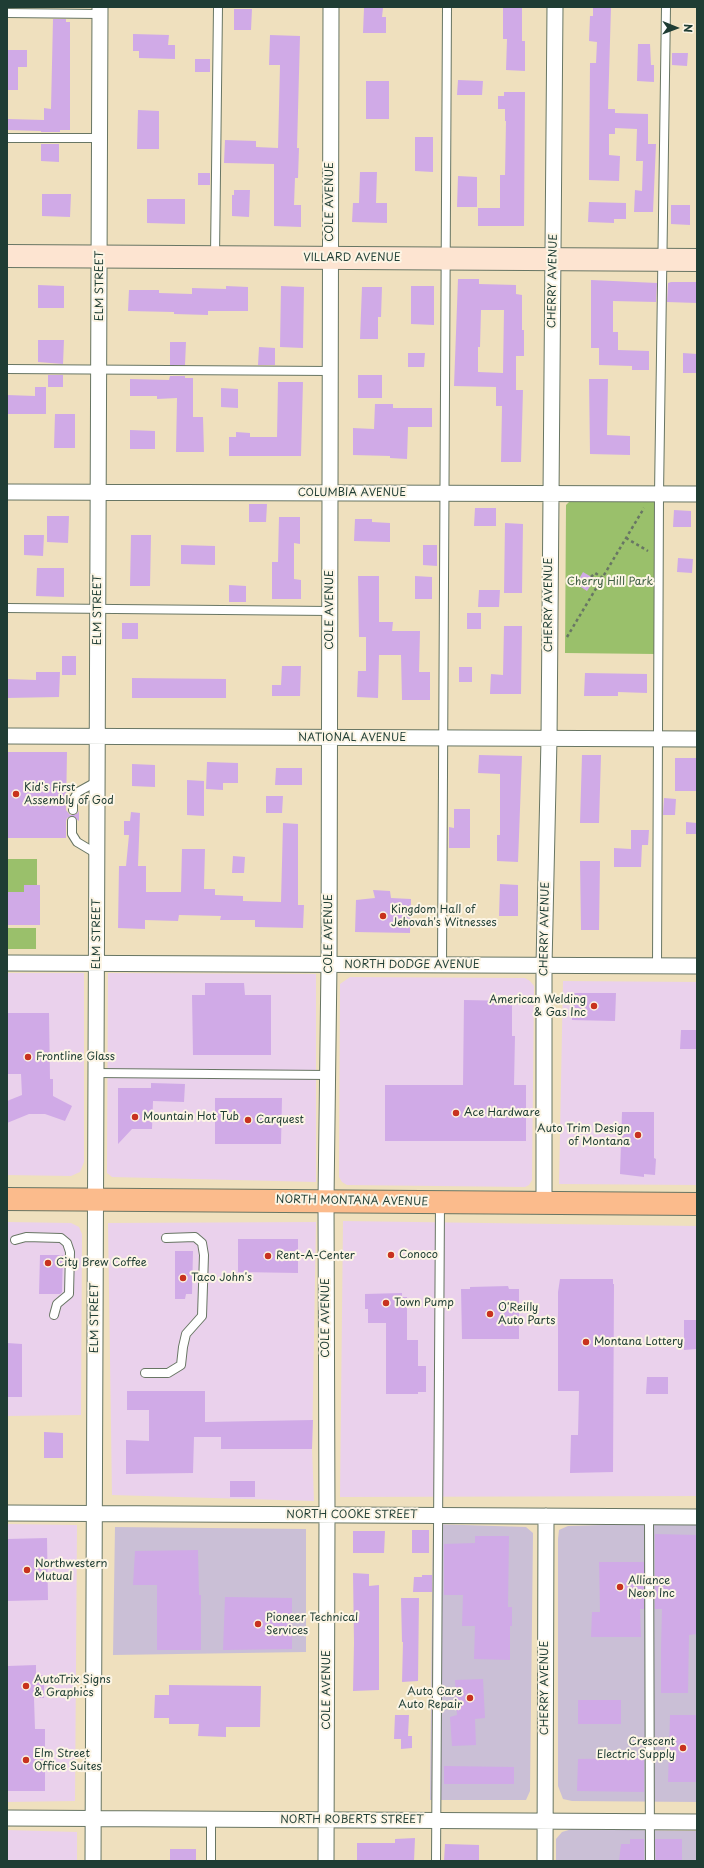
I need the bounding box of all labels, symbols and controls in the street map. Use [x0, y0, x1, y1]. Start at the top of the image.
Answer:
north arrow [656, 8, 696, 48]
text: N [680, 24, 697, 33]
street label: COLE AVENUE [323, 162, 337, 242]
street label: CHERRY AVENUE [546, 234, 560, 328]
street label: ELM STREET [93, 251, 107, 321]
street label: VILLARD AVENUE [303, 251, 401, 265]
street label: COLUMBIA AVENUE [298, 486, 406, 500]
street label: CHERRY AVENUE [542, 558, 556, 652]
street label: COLE AVENUE [323, 570, 337, 650]
street label: ELM STREET [91, 575, 105, 645]
park label: Cherry Hill Park [567, 575, 653, 589]
street label: NATIONAL AVENUE [298, 731, 406, 745]
place label: Kid's First Assembly of God [24, 781, 114, 807]
marker: Kid's First Assembly of God [11, 789, 21, 799]
street label: CHERRY AVENUE [538, 882, 552, 976]
street label: COLE AVENUE [322, 894, 336, 974]
street label: ELM STREET [90, 899, 104, 969]
place label: Kingdom Hall of Jehovah's Witnesses [391, 903, 497, 929]
marker: Kingdom Hall of Jehovah's Witnesses [378, 911, 388, 921]
street label: NORTH DODGE AVENUE [344, 958, 480, 972]
place label: American Welding & Gas Inc [489, 993, 586, 1019]
marker: American Welding & Gas Inc [589, 1001, 599, 1011]
place label: Frontline Glass [36, 1050, 115, 1064]
marker: Frontline Glass [23, 1052, 33, 1062]
place label: Ace Hardware [464, 1106, 540, 1120]
marker: Ace Hardware [451, 1108, 461, 1118]
place label: Mountain Hot Tub [143, 1110, 239, 1124]
marker: Mountain Hot Tub [130, 1112, 140, 1122]
place label: Carquest [256, 1113, 304, 1127]
marker: Carquest [243, 1115, 253, 1125]
place label: Auto Trim Design of Montana [537, 1122, 630, 1148]
marker: Auto Trim Design of Montana [633, 1130, 643, 1140]
street label: NORTH MONTANA AVENUE [276, 1193, 428, 1209]
place label: Conoco [399, 1248, 438, 1262]
place label: Rent-A-Center [276, 1249, 355, 1263]
marker: Conoco [386, 1250, 396, 1260]
marker: Rent-A-Center [263, 1251, 273, 1261]
place label: City Brew Coffee [56, 1256, 147, 1270]
marker: City Brew Coffee [43, 1258, 53, 1268]
place label: Taco John's [191, 1271, 252, 1285]
marker: Taco John's [178, 1273, 188, 1283]
street label: COLE AVENUE [319, 1278, 333, 1358]
street label: ELM STREET [88, 1283, 102, 1353]
place label: Town Pump [394, 1296, 454, 1310]
marker: Town Pump [381, 1298, 391, 1308]
place label: O'Reilly Auto Parts [498, 1301, 555, 1327]
marker: O'Reilly Auto Parts [485, 1309, 495, 1319]
place label: Montana Lottery [594, 1335, 683, 1349]
marker: Montana Lottery [581, 1337, 591, 1347]
street label: NORTH COOKE STREET [286, 1508, 418, 1522]
place label: Northwestern Mutual [35, 1557, 107, 1583]
marker: Northwestern Mutual [22, 1565, 32, 1575]
place label: Alliance Neon Inc [628, 1574, 675, 1600]
marker: Alliance Neon Inc [615, 1582, 625, 1592]
place label: Pioneer Technical Services [266, 1611, 358, 1637]
marker: Pioneer Technical Services [253, 1619, 263, 1629]
street label: CHERRY AVENUE [538, 1641, 552, 1735]
street label: COLE AVENUE [320, 1650, 334, 1730]
place label: AutoTrix Signs & Graphics [34, 1673, 111, 1699]
marker: AutoTrix Signs & Graphics [21, 1681, 31, 1691]
place label: Auto Care Auto Repair [398, 1685, 462, 1711]
marker: Auto Care Auto Repair [465, 1693, 475, 1703]
place label: Crescent Electric Supply [597, 1735, 675, 1761]
marker: Crescent Electric Supply [678, 1743, 688, 1753]
place label: Elm Street Office Suites [34, 1747, 102, 1773]
marker: Elm Street Office Suites [21, 1755, 31, 1765]
street label: NORTH ROBERTS STREET [280, 1813, 424, 1827]

